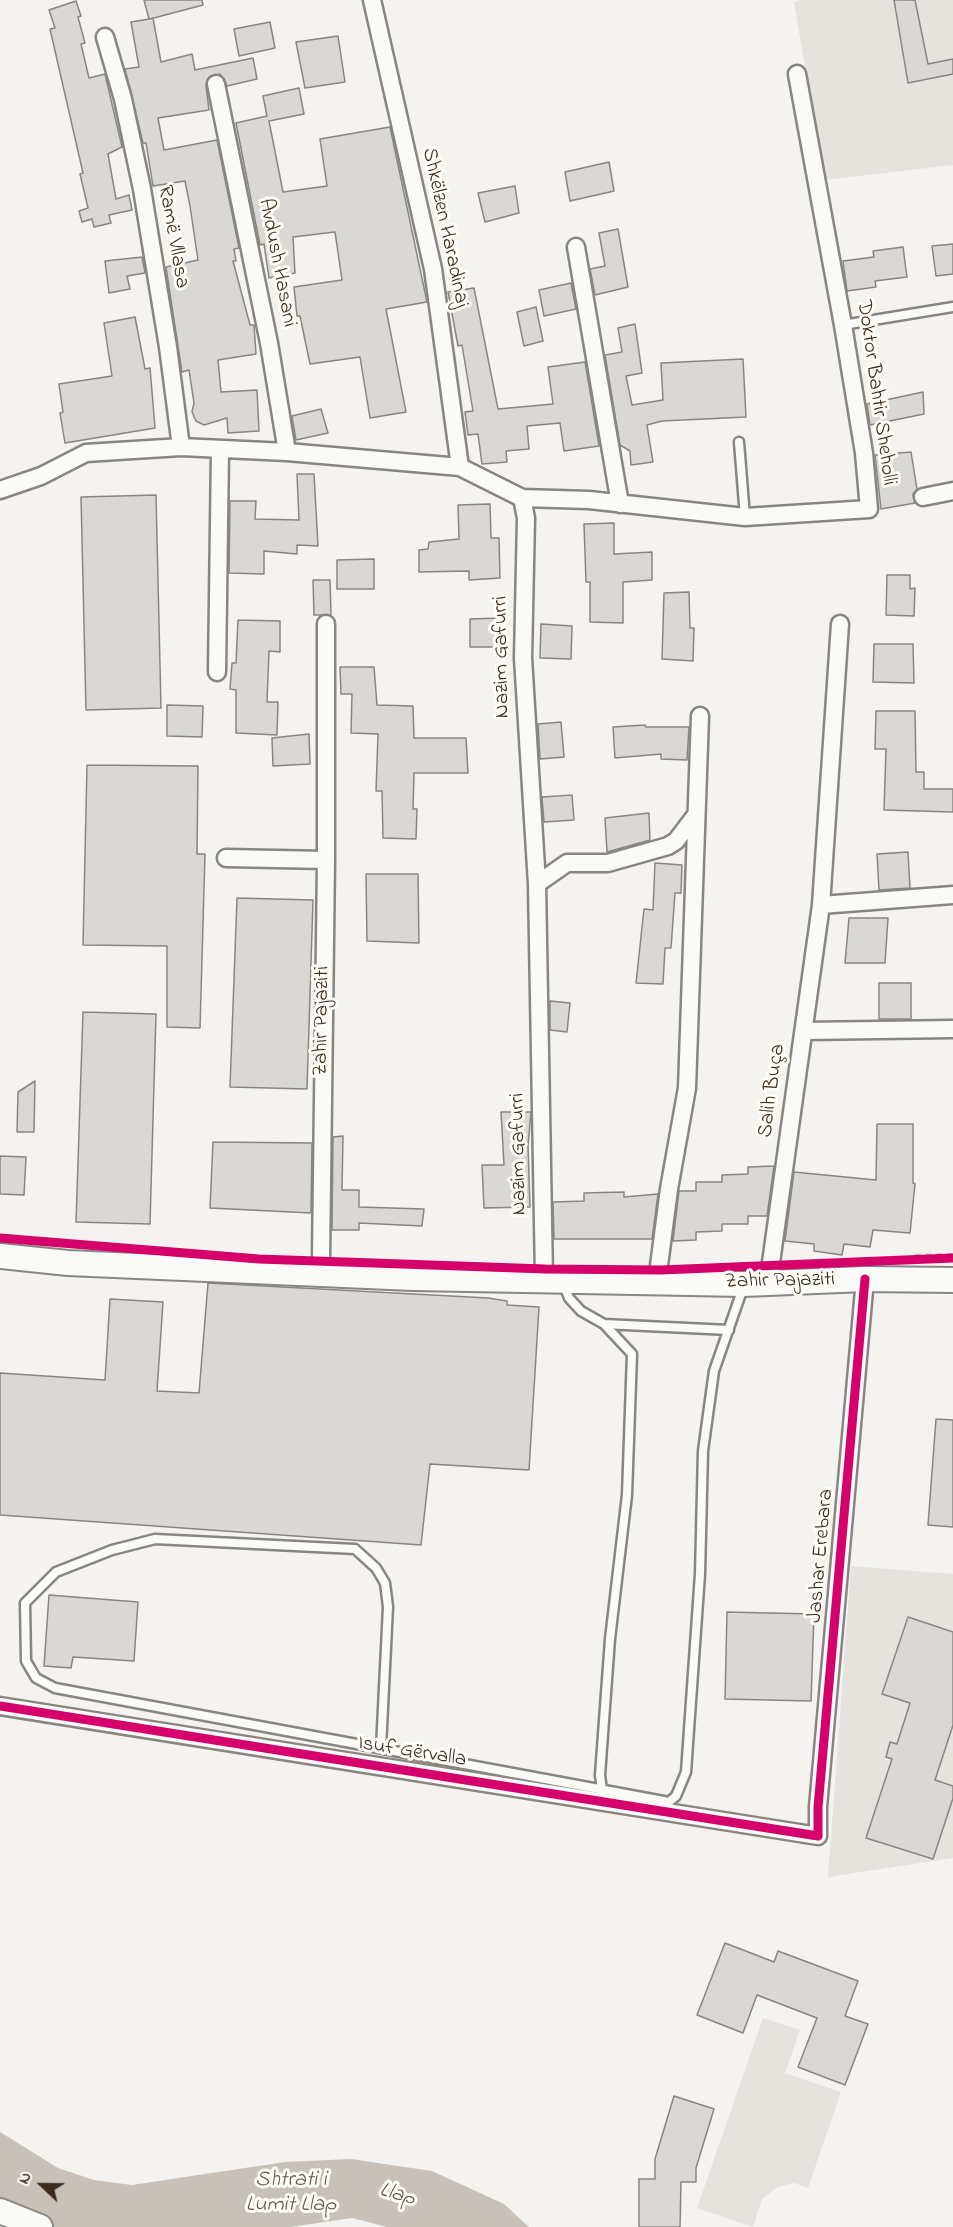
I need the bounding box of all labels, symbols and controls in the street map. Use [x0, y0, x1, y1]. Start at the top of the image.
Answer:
street label: Shkëlzen Haradinaj [415, 146, 473, 310]
street label: Ramë Vllasa [151, 184, 193, 290]
street label: Avdush Hasani [251, 197, 301, 329]
street label: Doktor Bahtir Sheholli [850, 299, 900, 487]
street label: Nazim Gafurri [489, 595, 517, 719]
street label: Zahir Pajaziti [309, 966, 337, 1076]
street label: Salih Buça [754, 1043, 792, 1139]
street label: Nazim Gafurri [506, 1092, 534, 1216]
street label: Zahir Pajaziti [725, 1268, 835, 1296]
street label: Jashar Erebara [804, 1488, 840, 1624]
street label: Isuf Gërvalla [356, 1732, 468, 1774]
north arrow [12, 2155, 72, 2215]
water label: Shtrati i Lumit Llap [246, 2168, 336, 2220]
text: N [12, 2169, 38, 2188]
water label: Llap [376, 2178, 418, 2214]

